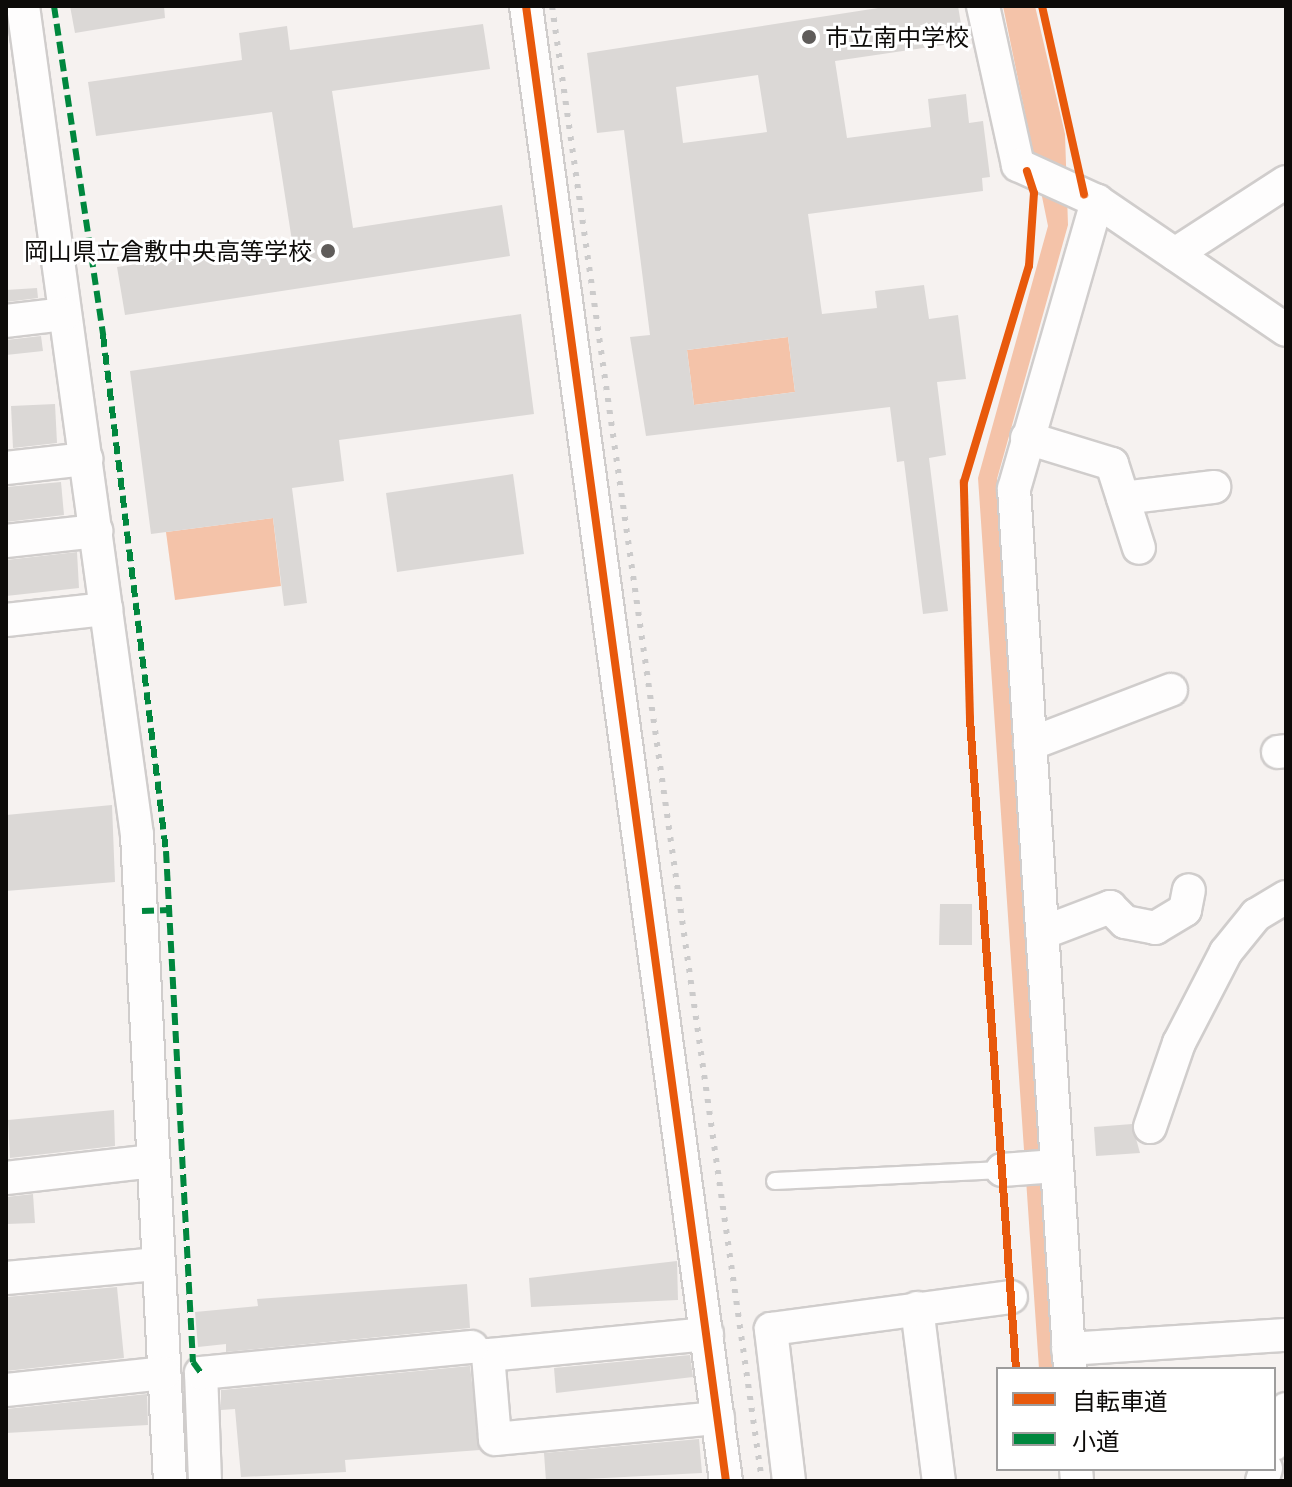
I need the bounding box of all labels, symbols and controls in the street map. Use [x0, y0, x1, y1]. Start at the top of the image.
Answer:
place label: 市立南中学校 [825, 23, 969, 51]
marker: 市立南中学校 [800, 28, 818, 46]
place label: 岡山県立倉敷中央高等学校 [24, 237, 312, 265]
marker: 岡山県立倉敷中央高等学校 [319, 242, 337, 260]
legend [996, 1367, 1276, 1471]
text: 自転車道 [1072, 1386, 1168, 1415]
text: 小道 [1072, 1426, 1120, 1455]

